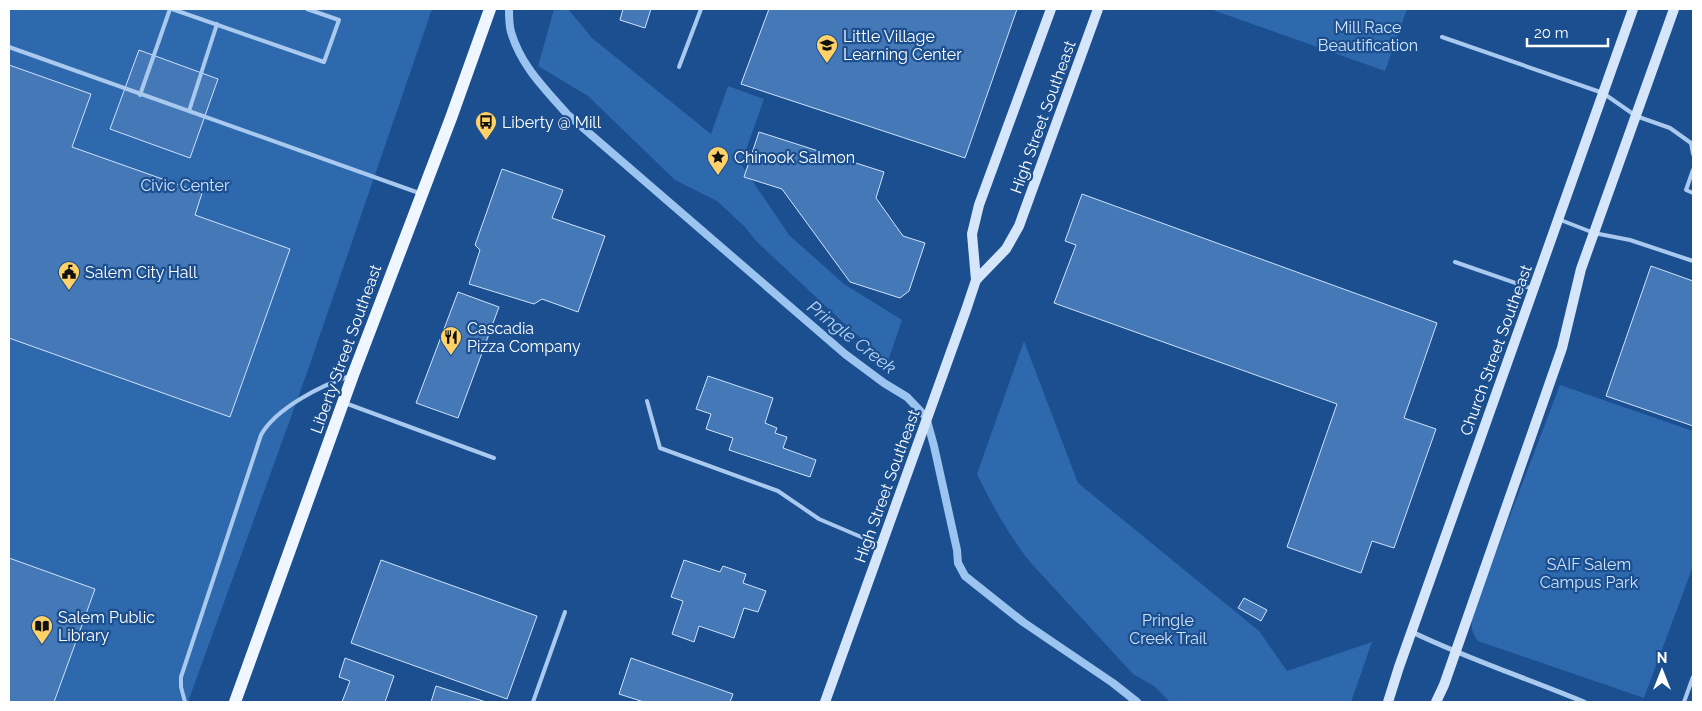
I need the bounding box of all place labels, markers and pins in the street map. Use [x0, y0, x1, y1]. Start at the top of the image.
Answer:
place label: Little Village Learning Center [843, 27, 962, 64]
school or university icon: Little Village Learning Center [815, 33, 839, 64]
bus stop icon: Liberty @ Mill [474, 110, 498, 141]
place label: Liberty @ Mill [502, 113, 602, 132]
place icon: Chinook Salmon [706, 145, 730, 176]
place label: Chinook Salmon [734, 148, 855, 167]
public building icon: Salem City Hall [57, 260, 81, 291]
place label: Salem City Hall [85, 263, 198, 282]
place label: Cascadia Pizza Company [467, 319, 581, 356]
restaurant icon: Cascadia Pizza Company [439, 325, 463, 356]
place label: Salem Public Library [58, 608, 155, 645]
library icon: Salem Public Library [30, 614, 54, 645]

